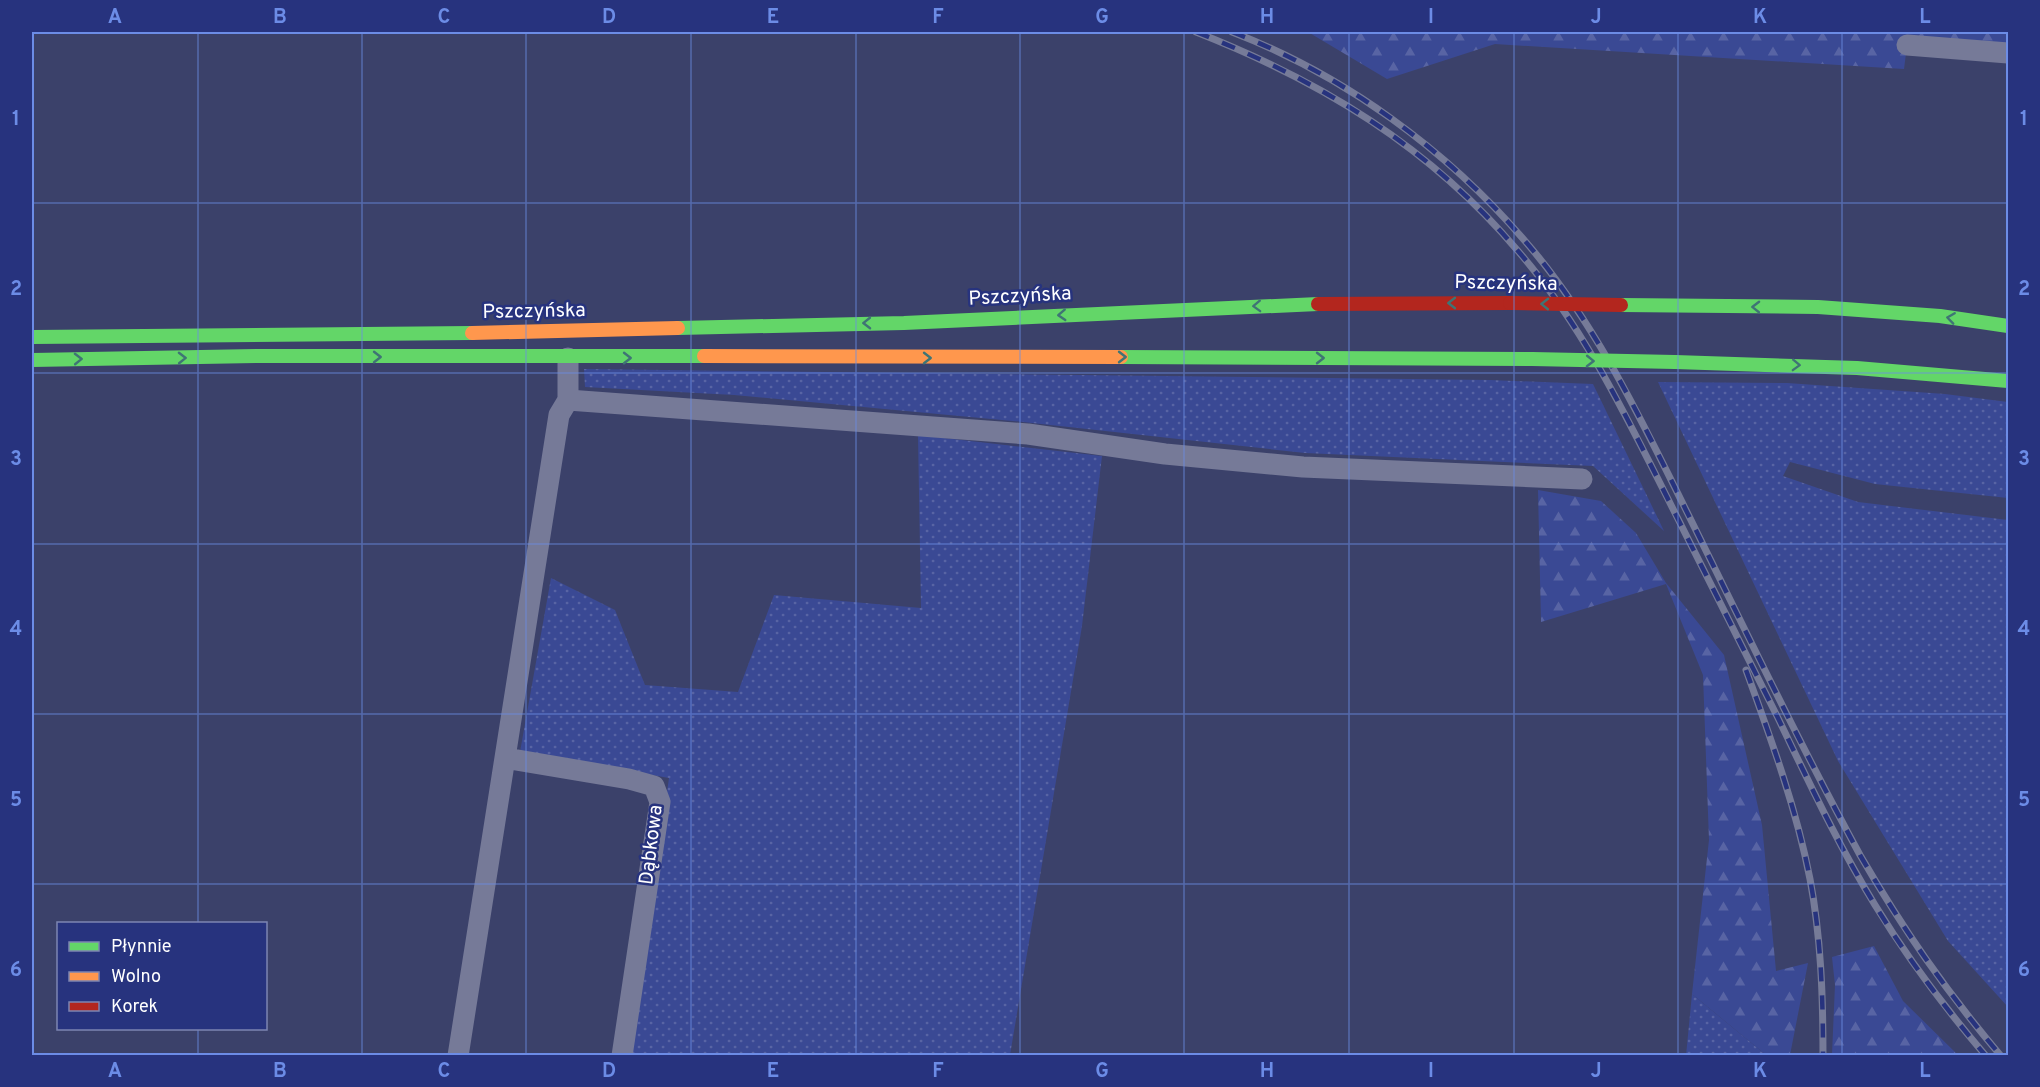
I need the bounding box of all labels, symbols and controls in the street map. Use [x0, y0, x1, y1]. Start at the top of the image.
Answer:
text: A [108, 5, 122, 31]
text: B [273, 5, 287, 31]
text: C [438, 5, 450, 31]
text: D [602, 5, 616, 31]
text: E [767, 5, 779, 31]
text: F [932, 5, 944, 31]
text: G [1095, 5, 1109, 31]
text: H [1260, 5, 1274, 31]
text: I [1428, 5, 1434, 31]
text: J [1590, 5, 1602, 31]
text: K [1753, 5, 1767, 31]
text: L [1919, 5, 1931, 31]
text: 1 [12, 107, 20, 133]
text: 1 [2020, 107, 2028, 133]
street label: Pszczyńska [1454, 270, 1558, 298]
text: 2 [10, 277, 22, 303]
text: 2 [2018, 277, 2030, 303]
street label: Pszczyńska [968, 281, 1072, 313]
one-way arrow [1447, 297, 1456, 309]
street label: Pszczyńska [482, 298, 586, 326]
one-way arrow [1540, 298, 1549, 310]
one-way arrow [1253, 300, 1262, 313]
one-way arrow [1751, 300, 1760, 313]
one-way arrow [1058, 308, 1067, 321]
one-way arrow [1946, 312, 1955, 325]
one-way arrow [863, 317, 872, 330]
one-way arrow [178, 351, 187, 364]
one-way arrow [373, 351, 382, 363]
one-way arrow [1117, 351, 1126, 363]
one-way arrow [622, 352, 631, 364]
one-way arrow [922, 352, 931, 364]
one-way arrow [1316, 352, 1325, 364]
one-way arrow [73, 353, 82, 366]
one-way arrow [1586, 354, 1595, 367]
one-way arrow [1792, 359, 1801, 372]
text: 3 [10, 447, 22, 473]
text: 3 [2018, 447, 2030, 473]
text: 4 [10, 617, 22, 643]
text: 4 [2018, 617, 2030, 643]
text: 5 [10, 788, 22, 814]
text: 5 [2018, 788, 2030, 814]
street label: Dąbkowa [634, 803, 670, 887]
legend [57, 922, 267, 1030]
text: Płynnie [111, 936, 172, 959]
text: 6 [10, 958, 22, 984]
text: 6 [2018, 958, 2030, 984]
text: Wolno [111, 966, 161, 989]
text: Korek [111, 996, 158, 1019]
text: A [108, 1059, 122, 1085]
text: B [273, 1059, 287, 1085]
text: C [438, 1059, 450, 1085]
text: D [602, 1059, 616, 1085]
text: E [767, 1059, 779, 1085]
text: F [932, 1059, 944, 1085]
text: G [1095, 1059, 1109, 1085]
text: H [1260, 1059, 1274, 1085]
text: I [1428, 1059, 1434, 1085]
text: J [1590, 1059, 1602, 1085]
text: K [1753, 1059, 1767, 1085]
text: L [1919, 1059, 1931, 1085]

